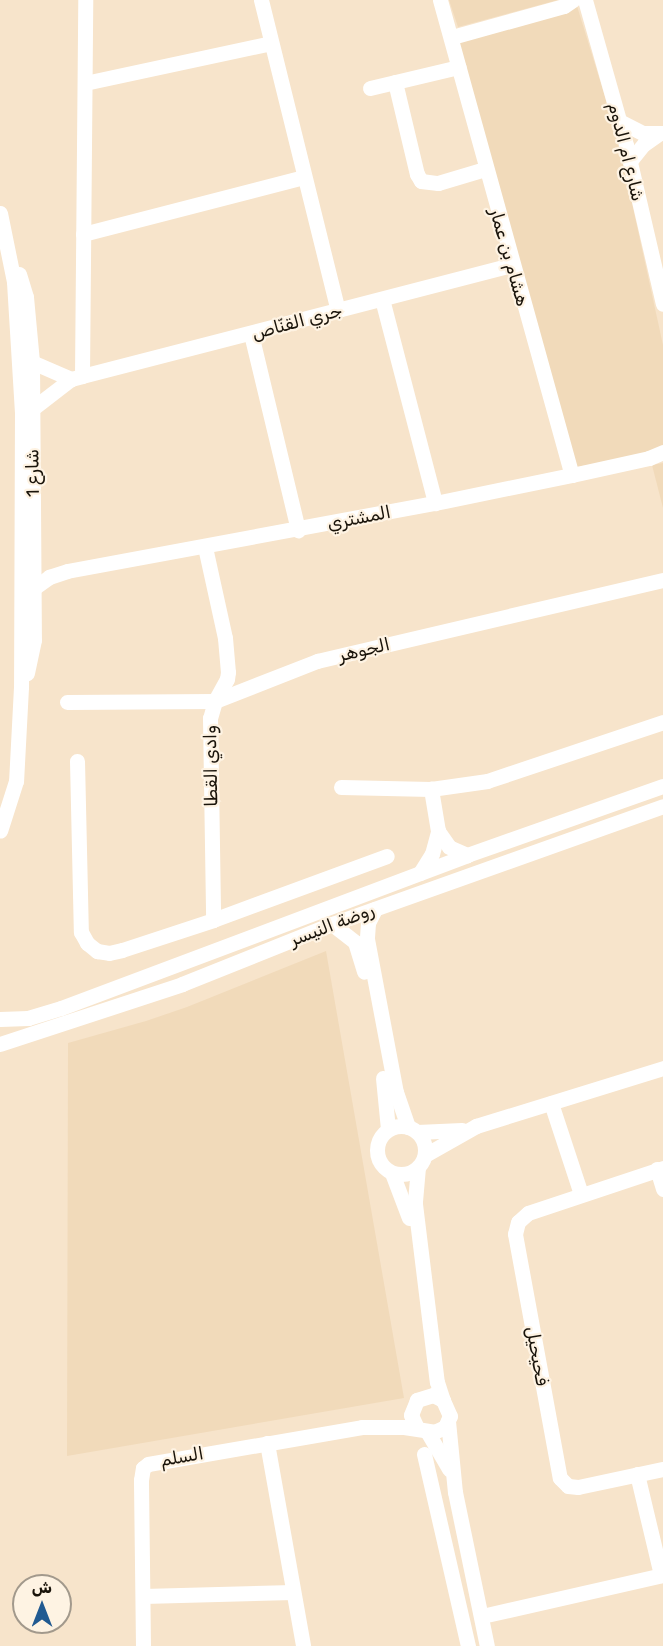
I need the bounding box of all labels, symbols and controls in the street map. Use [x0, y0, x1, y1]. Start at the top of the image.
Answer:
street label: شارع ام الدوم [603, 100, 649, 204]
street label: هشام بن عمار [485, 205, 533, 309]
street label: جري القنّاص [249, 300, 345, 344]
street label: شارع 1 [22, 449, 44, 497]
street label: المشتري [325, 501, 393, 535]
street label: الجوهر [336, 634, 392, 666]
street label: وادي القطا [199, 725, 223, 807]
street label: روضة النيسر [287, 899, 377, 951]
street label: فحيحيل [521, 1325, 553, 1387]
street label: السلم [159, 1443, 205, 1471]
north arrow [12, 1574, 72, 1634]
text: ش [32, 1578, 52, 1597]

